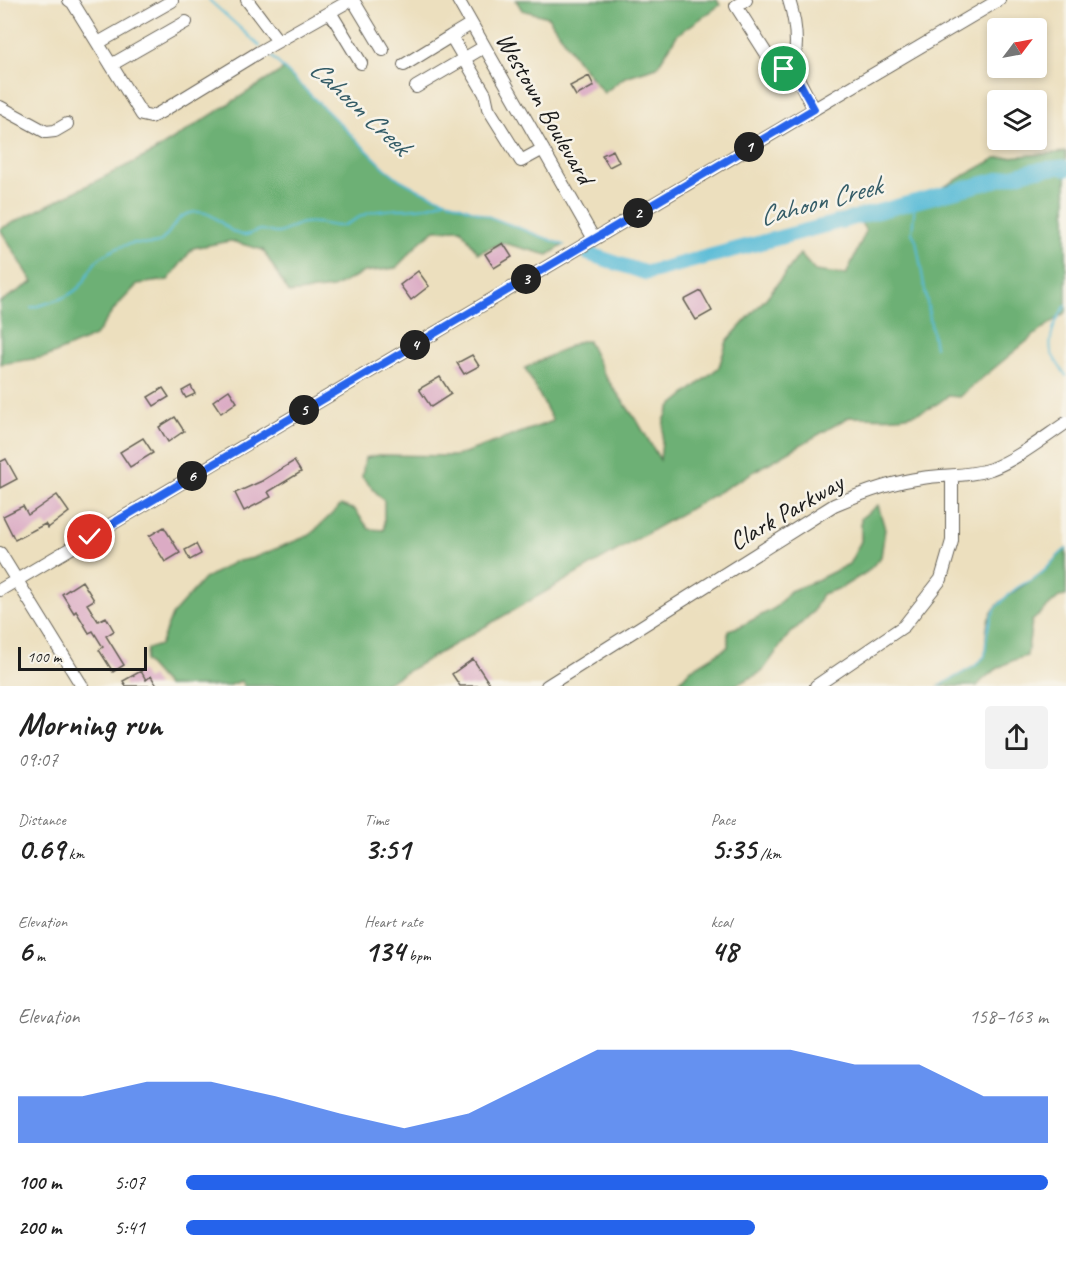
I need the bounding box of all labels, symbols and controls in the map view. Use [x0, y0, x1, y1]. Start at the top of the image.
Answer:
north arrow [987, 18, 1047, 78]
map controls [987, 18, 1047, 150]
street label: Westown Boulevard [488, 26, 604, 193]
pin [758, 43, 809, 94]
water label: Cahoon Creek [303, 52, 421, 165]
icon: arrive [767, 52, 800, 85]
button: layers [987, 90, 1047, 150]
pin: 1 [734, 132, 764, 162]
text: 1 [745, 137, 753, 157]
water label: Cahoon Creek [755, 167, 890, 234]
pin: 2 [623, 198, 653, 228]
text: 2 [634, 203, 642, 223]
pin: 3 [511, 264, 541, 294]
text: 3 [522, 269, 530, 289]
pin: 4 [400, 330, 430, 360]
text: 4 [411, 335, 419, 355]
pin: 5 [289, 395, 319, 425]
text: 5 [301, 400, 307, 420]
pin: 6 [177, 461, 207, 491]
street label: Clark Parkway [723, 465, 851, 558]
text: 6 [188, 466, 196, 486]
pin [64, 511, 115, 562]
icon: check [73, 520, 106, 553]
scale bar [18, 644, 147, 672]
text: 100 m [27, 647, 61, 667]
text: Morning run [18, 703, 162, 745]
button: share [985, 706, 1048, 769]
text: 09:07 [18, 747, 58, 772]
text: Distance [18, 810, 66, 830]
text: Time [364, 810, 389, 830]
text: Pace [711, 810, 735, 830]
text: 0.69 [18, 830, 65, 868]
text: 3:51 [364, 830, 410, 868]
text: 5:35 [711, 830, 756, 868]
text: km [65, 844, 84, 864]
text: /km [756, 844, 781, 864]
text: Elevation [18, 912, 67, 932]
text: Heart rate [364, 912, 423, 932]
text: kcal [711, 912, 732, 932]
text: 6 [18, 932, 32, 970]
text: 134 [364, 932, 405, 970]
text: 48 [711, 932, 738, 970]
text: m [32, 946, 45, 966]
text: bpm [405, 946, 431, 966]
text: Elevation [18, 1004, 80, 1029]
text: 158–163 m [969, 1004, 1048, 1029]
text: 100 m [18, 1170, 61, 1195]
text: 5:07 [114, 1170, 145, 1195]
text: 200 m [18, 1215, 61, 1240]
text: 5:41 [114, 1215, 145, 1240]

